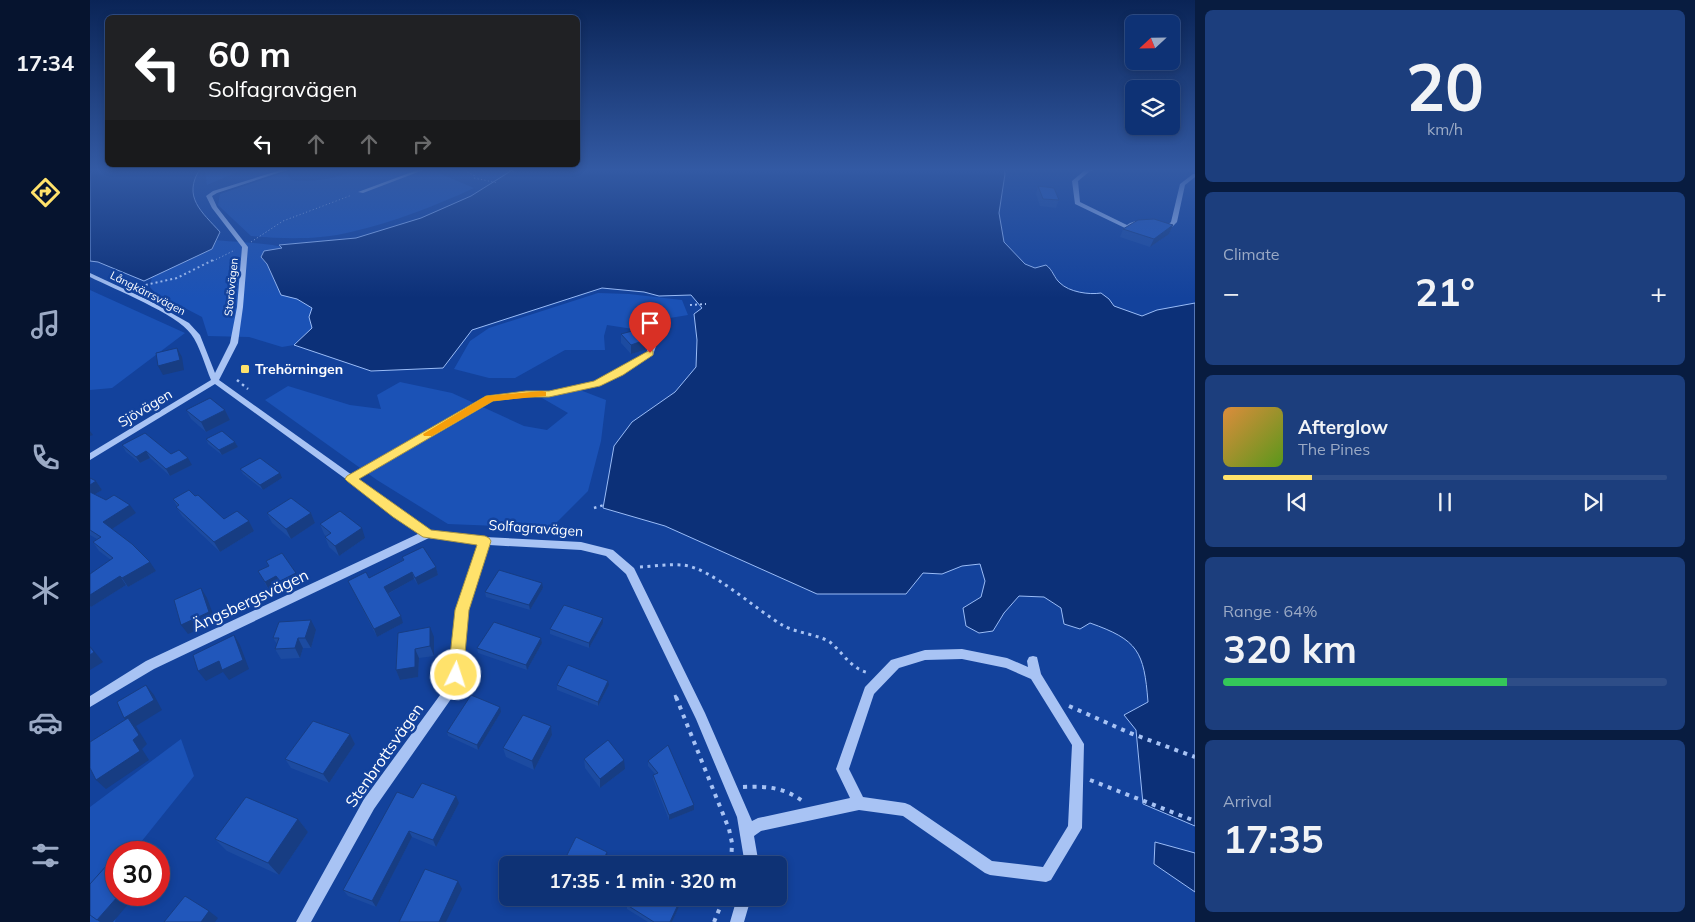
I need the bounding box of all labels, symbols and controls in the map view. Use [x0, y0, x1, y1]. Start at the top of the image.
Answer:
north arrow [1125, 15, 1180, 70]
map controls [1125, 15, 1180, 135]
text: 60 m [208, 32, 291, 76]
icon: left [125, 35, 190, 100]
text: 20 [1406, 46, 1484, 127]
text: 17:34 [16, 49, 74, 77]
text: Solfagravägen [208, 75, 357, 103]
button: layers [1125, 80, 1180, 135]
text: km/h [1427, 119, 1463, 139]
icon: left [249, 130, 277, 158]
icon: ahead [302, 130, 330, 158]
icon: ahead [355, 130, 383, 158]
icon: right [408, 130, 436, 158]
icon: directions [28, 175, 63, 210]
text: Climate [1223, 244, 1279, 264]
street label: Storövägen [221, 257, 241, 317]
street label: Långkärrsvägen [108, 268, 188, 318]
text: 21° [1415, 268, 1475, 316]
text: − [1223, 275, 1240, 310]
text: + [1650, 275, 1667, 310]
pin [629, 302, 671, 353]
icon: music [28, 307, 63, 342]
icon: arrive [636, 309, 664, 337]
place label: Trehörningen [255, 360, 343, 378]
marker: Trehörningen [239, 363, 251, 375]
street label: Sjövägen [115, 385, 175, 431]
text: Afterglow [1298, 415, 1388, 439]
text: The Pines [1298, 439, 1370, 459]
icon: phone [28, 440, 63, 475]
icon: previous [1283, 488, 1311, 516]
icon: pause [1431, 488, 1459, 516]
icon: next [1579, 488, 1607, 516]
street label: Solfagravägen [488, 516, 584, 540]
street label: Ängsbergsvägen [189, 564, 311, 636]
icon: climate [28, 573, 63, 608]
text: Range · 64% [1223, 601, 1318, 621]
text: 320 km [1223, 625, 1357, 673]
position arrow [429, 648, 481, 700]
street label: Stenbrottsvägen [341, 699, 427, 811]
icon: car [28, 705, 63, 740]
text: Arrival [1223, 791, 1272, 811]
text: 17:35 [1223, 815, 1324, 863]
icon: filters [28, 838, 63, 873]
speed limit sign: 30 [105, 841, 170, 906]
text: 17:35 · 1 min · 320 m [549, 869, 737, 893]

